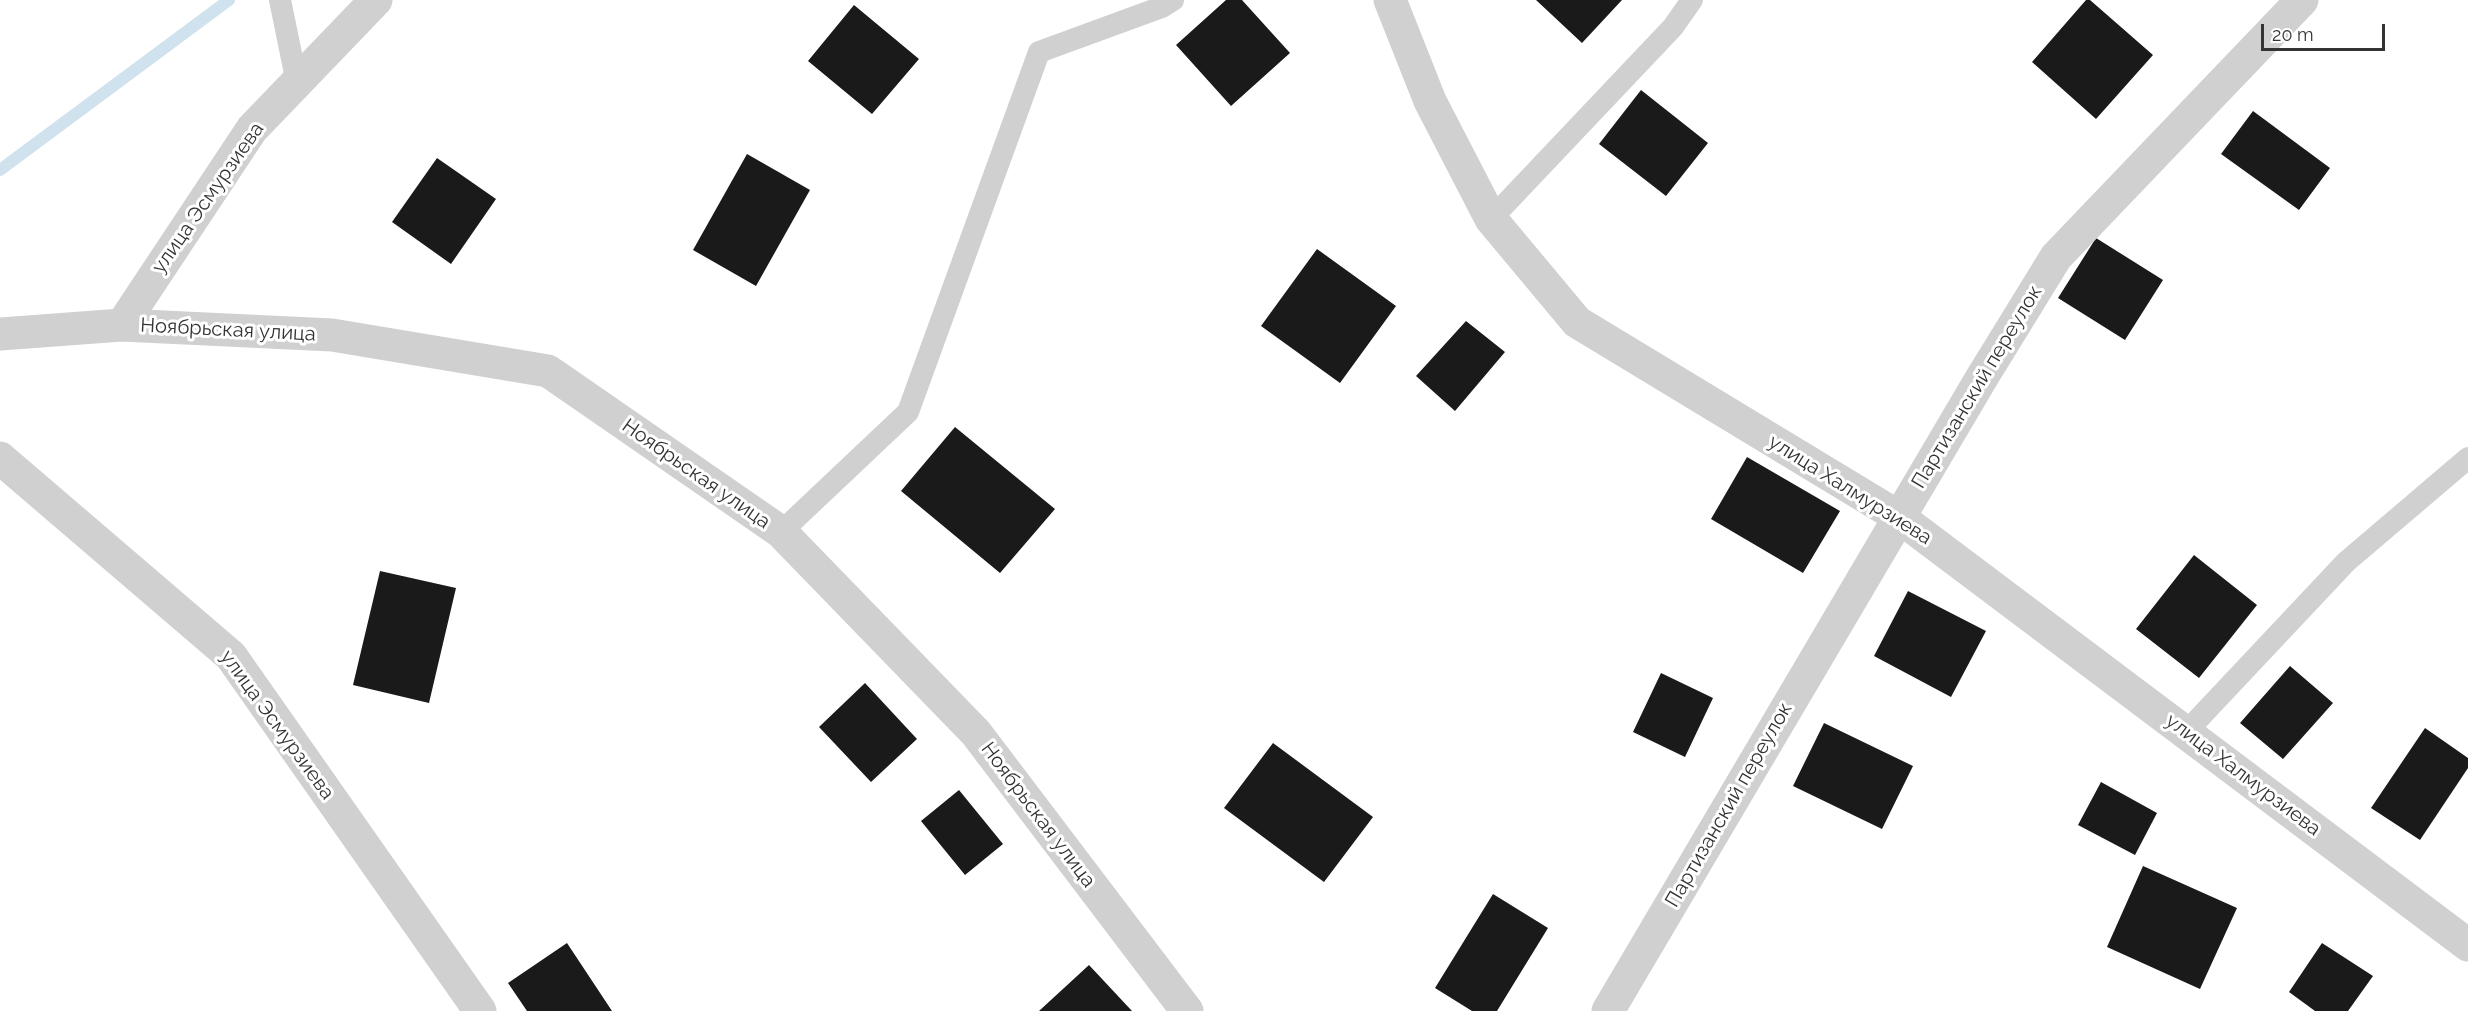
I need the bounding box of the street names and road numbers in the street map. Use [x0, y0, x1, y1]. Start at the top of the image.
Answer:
street label: улица Эсмурзиева [147, 118, 269, 278]
street label: Партизанский переулок [1907, 281, 2047, 493]
street label: Ноябрьская улица [140, 313, 316, 347]
street label: Ноябрьская улица [617, 414, 775, 534]
street label: улица Халмурзиева [1764, 430, 1936, 550]
street label: улица Эсмурзиева [215, 646, 339, 804]
street label: Партизанский переулок [1661, 698, 1797, 912]
street label: улица Халмурзиева [2161, 709, 2325, 841]
street label: Ноябрьская улица [976, 738, 1100, 892]

